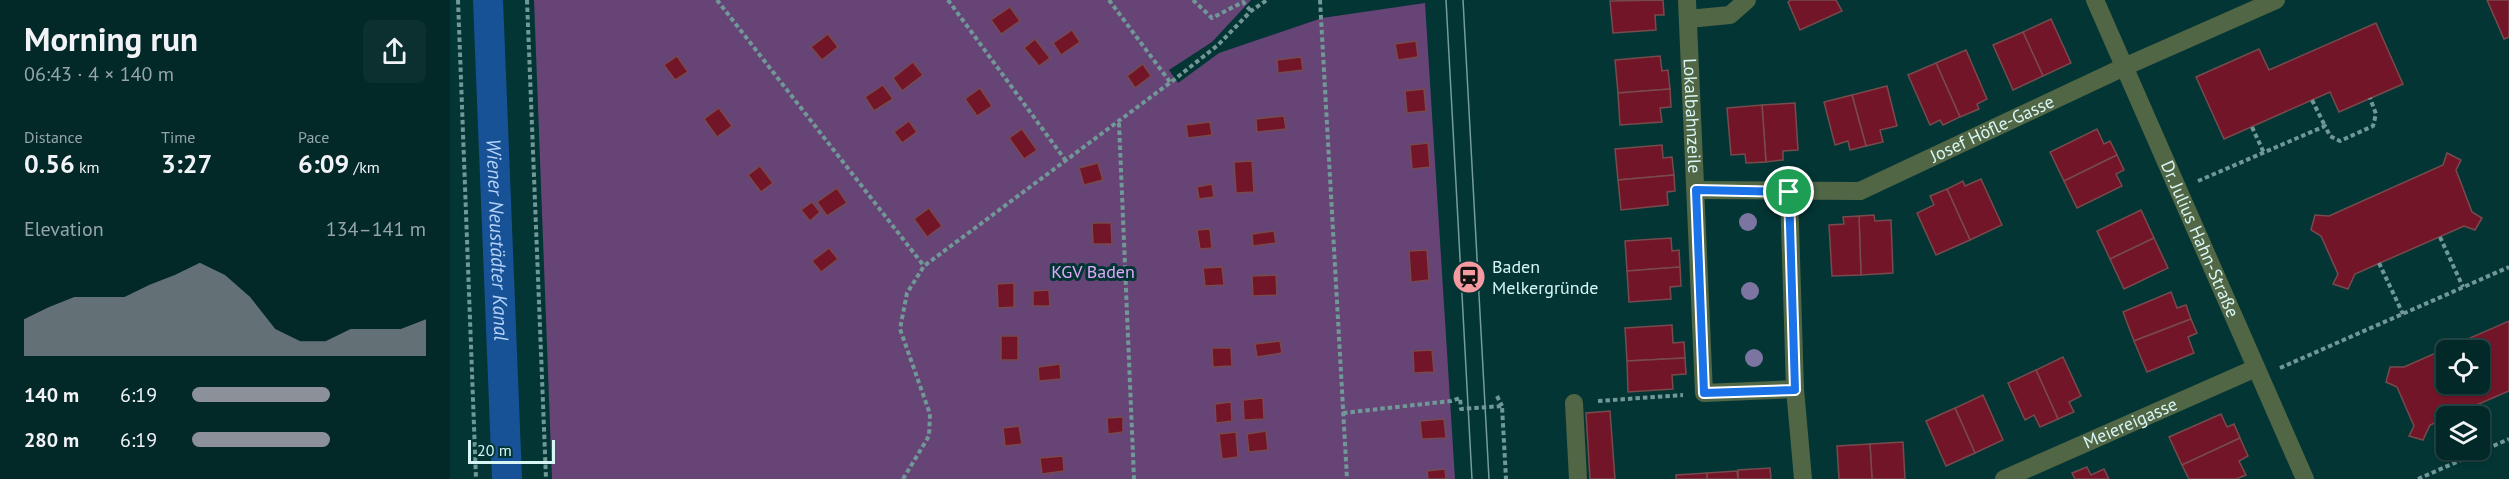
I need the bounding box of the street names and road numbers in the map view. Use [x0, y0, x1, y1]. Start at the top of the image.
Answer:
street label: Lokalbahnzeile [1679, 58, 1706, 174]
street label: Josef Höfle-Gasse [1925, 90, 2058, 168]
street label: Dr. Julius Hahn-Straße [2156, 157, 2245, 321]
street label: Meiereigasse [2080, 392, 2181, 454]

